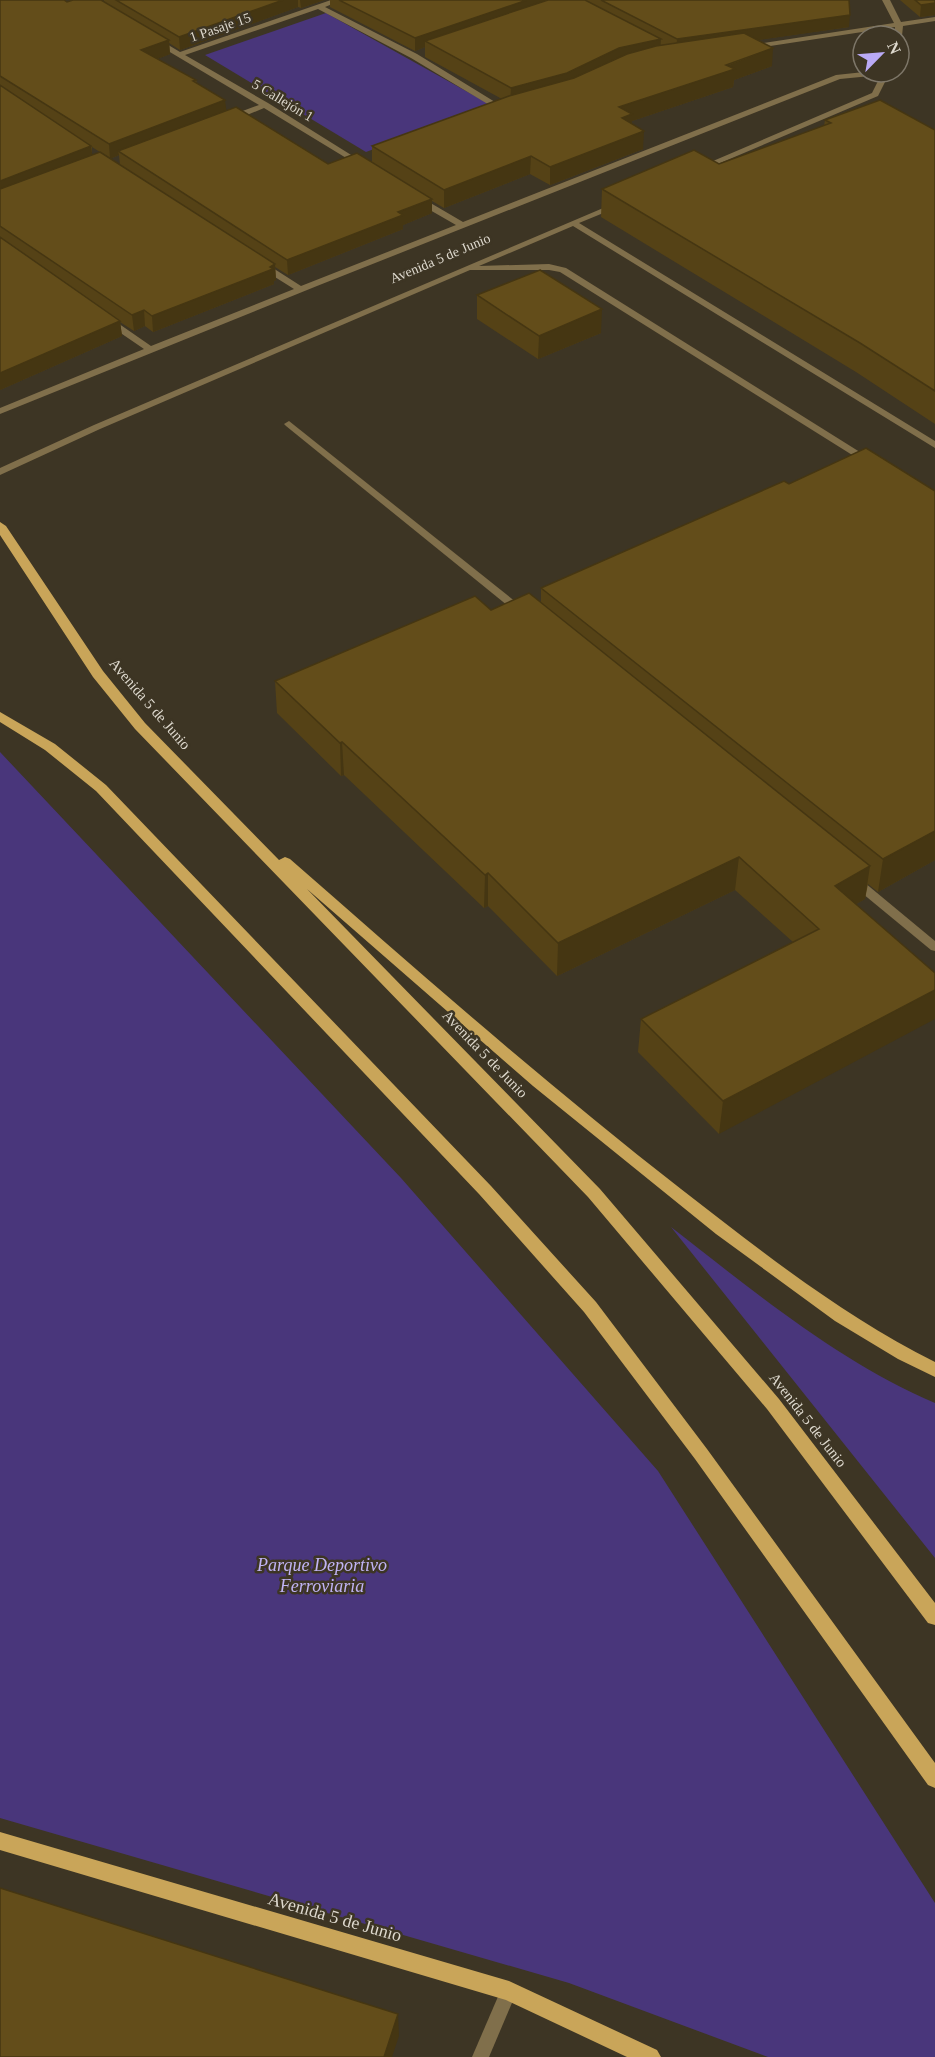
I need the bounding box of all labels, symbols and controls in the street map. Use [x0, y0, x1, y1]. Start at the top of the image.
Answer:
street label: 1 Pasaje 15 [188, 10, 253, 45]
north arrow [851, 24, 911, 84]
text: N [884, 39, 904, 57]
street label: 5 Callejón 1 [250, 76, 316, 124]
street label: Avenida 5 de Junio [388, 231, 493, 286]
street label: Avenida 5 de Junio [106, 655, 194, 753]
street label: Avenida 5 de Junio [439, 1007, 531, 1101]
street label: Avenida 5 de Junio [766, 1370, 850, 1470]
park label: Parque Deportivo Ferroviaria [256, 1555, 387, 1596]
street label: Avenida 5 de Junio [266, 1888, 404, 1946]

